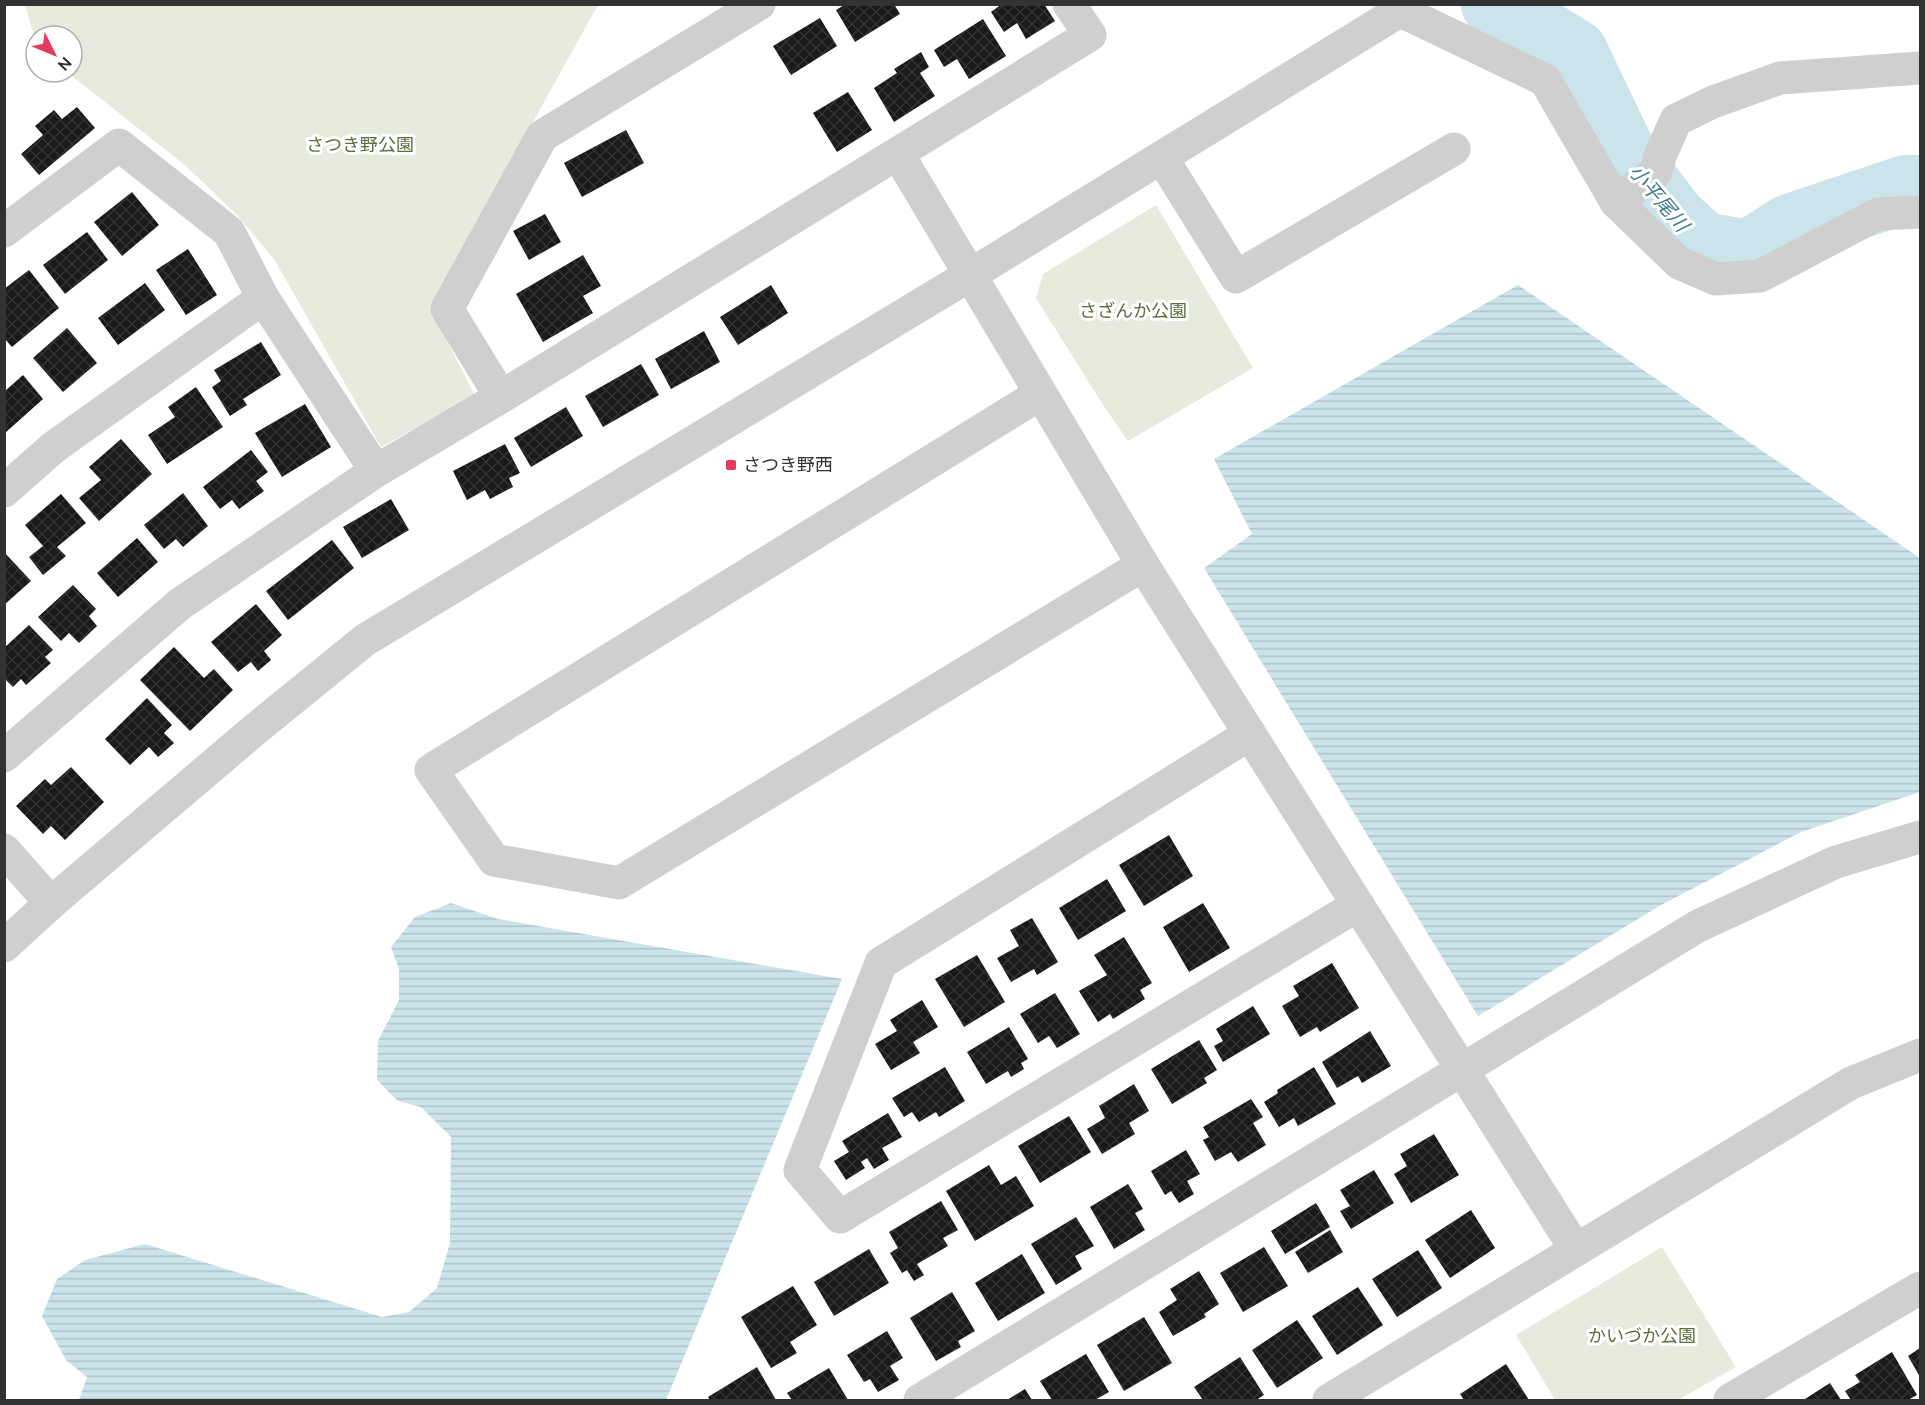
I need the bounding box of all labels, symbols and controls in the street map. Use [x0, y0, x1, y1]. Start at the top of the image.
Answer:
north arrow [24, 24, 84, 84]
text: N [54, 54, 76, 75]
park label: さつき野公園 [306, 134, 414, 154]
water label: 小平尾川 [1625, 160, 1695, 237]
park label: さざんか公園 [1079, 300, 1187, 320]
place label: さつき野西 [743, 454, 833, 474]
marker: さつき野西 [724, 458, 738, 472]
park label: かいづか公園 [1588, 1325, 1696, 1345]

